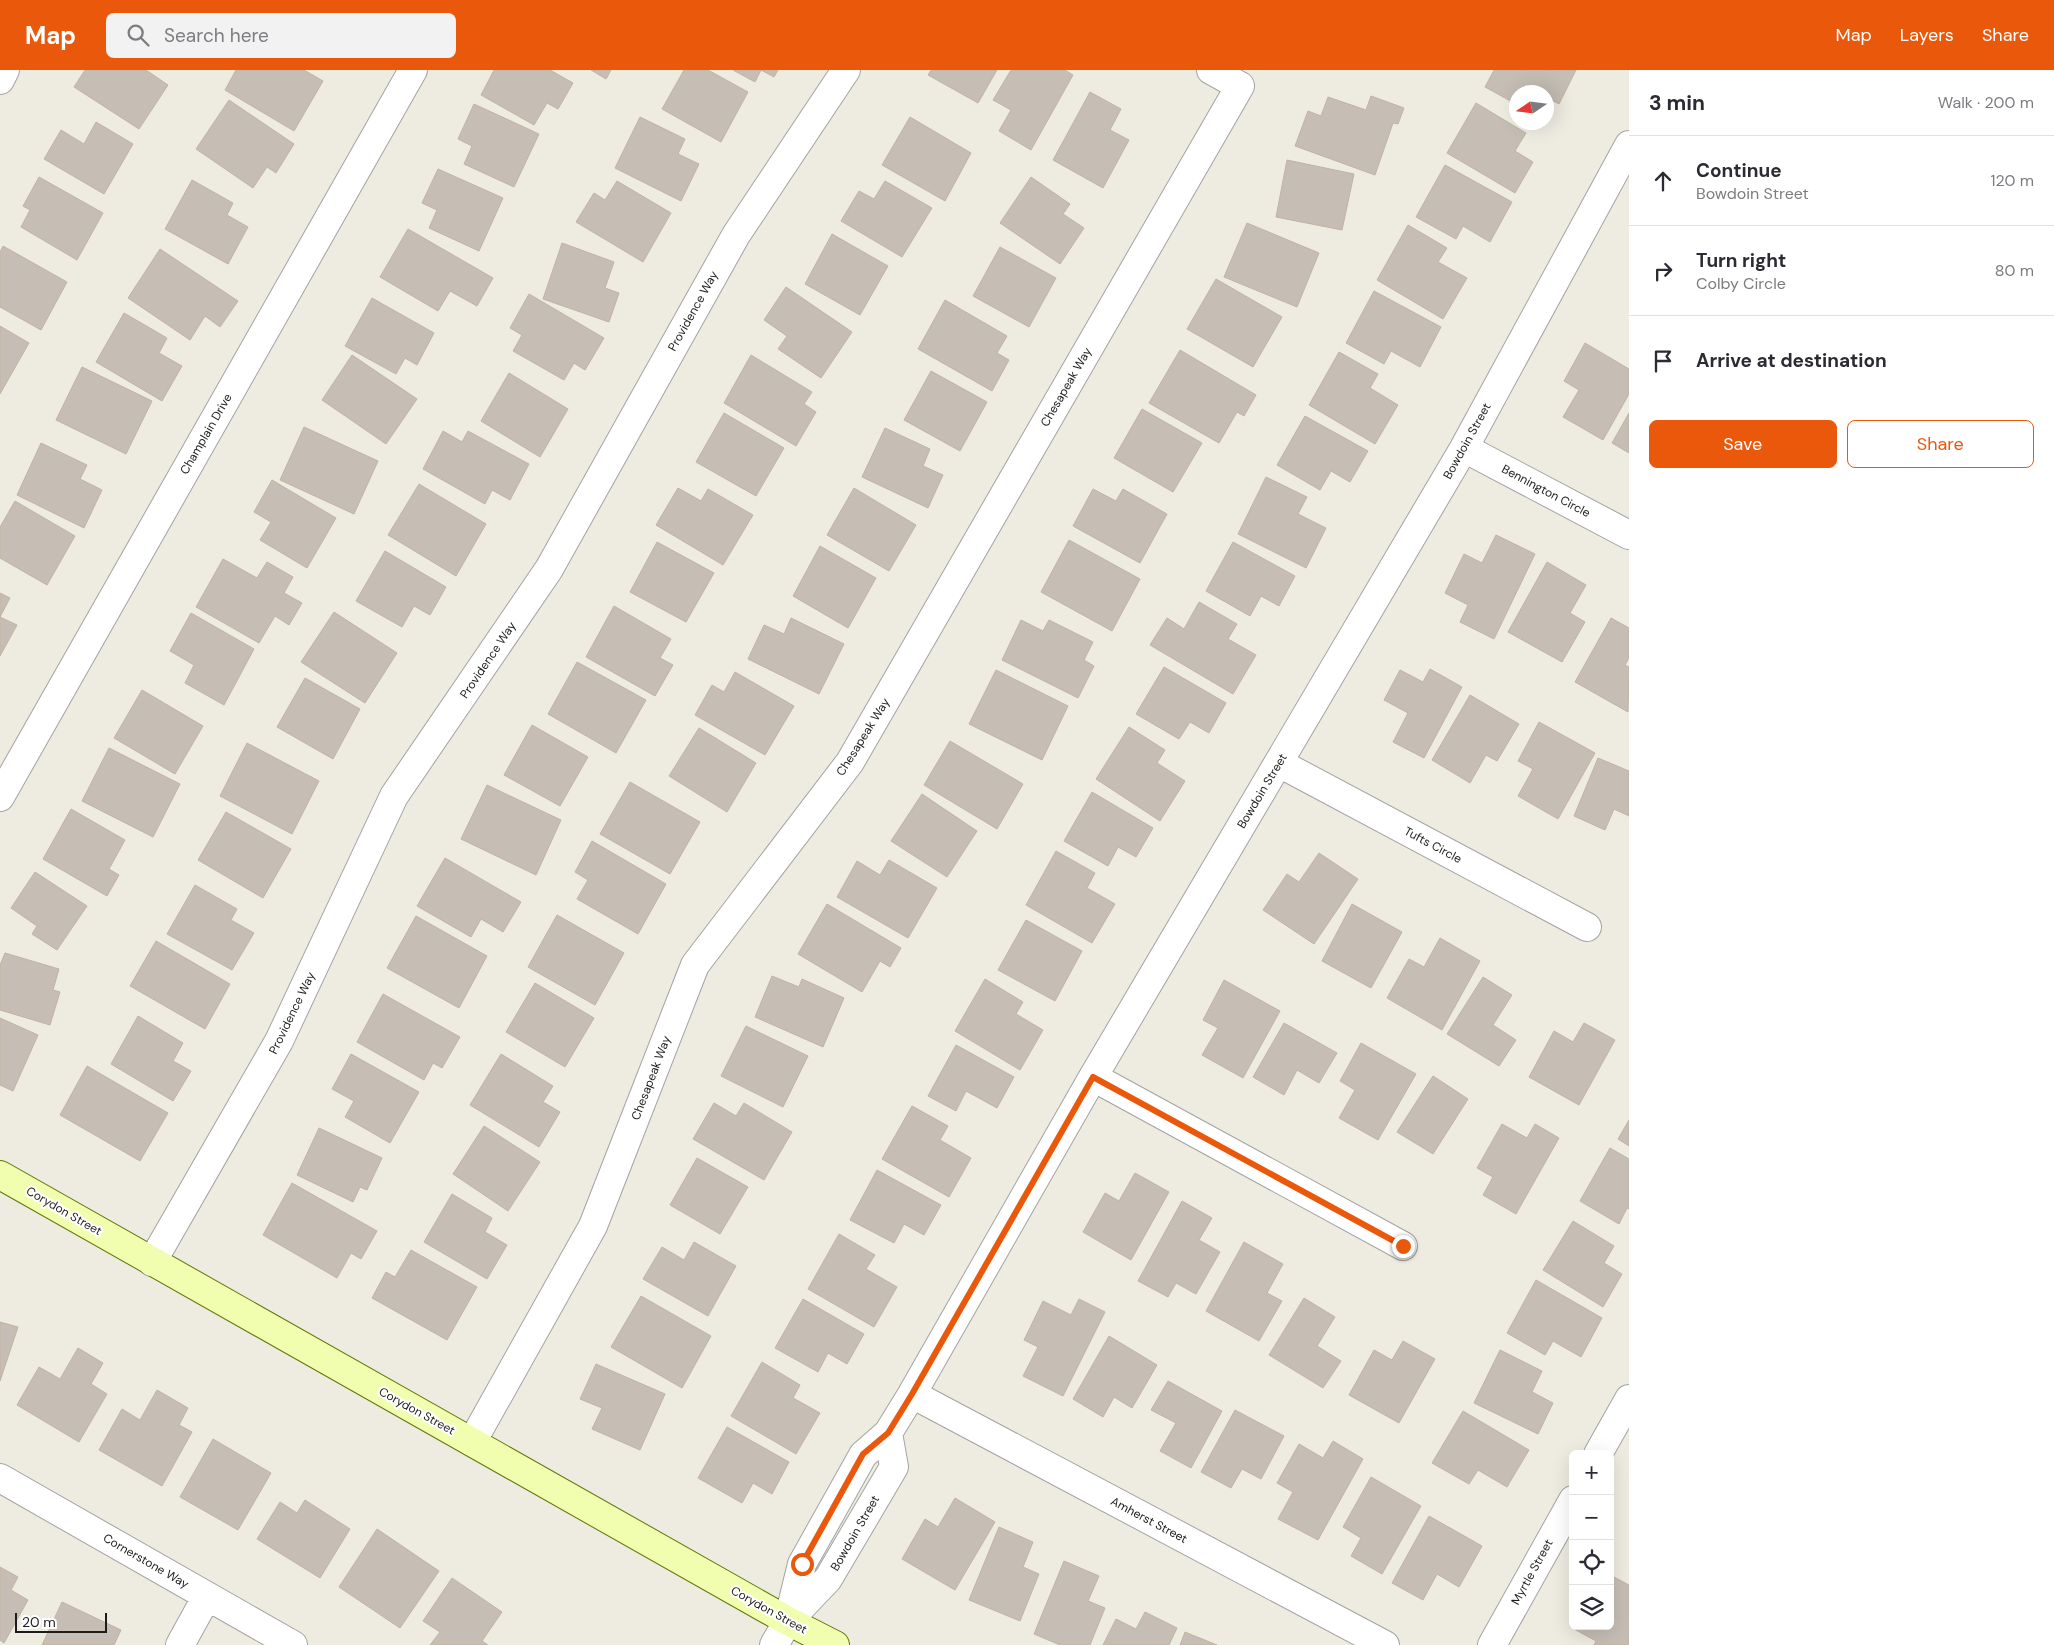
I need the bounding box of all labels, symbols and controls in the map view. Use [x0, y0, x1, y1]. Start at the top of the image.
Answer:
search box [106, 13, 456, 58]
text: Map [25, 20, 76, 51]
icon: search [124, 21, 152, 49]
text: Search here [164, 23, 269, 48]
text: Map [1836, 23, 1872, 47]
text: Layers [1900, 23, 1954, 47]
text: Share [1982, 23, 2029, 47]
north arrow [1509, 85, 1554, 130]
text: 3 min [1649, 89, 1705, 117]
text: Walk · 200 m [1938, 92, 2034, 113]
text: Continue [1696, 158, 1782, 183]
icon: ahead [1649, 167, 1677, 195]
text: 120 m [1990, 170, 2034, 191]
text: Bowdoin Street [1696, 183, 1809, 204]
text: Turn right [1696, 248, 1786, 273]
icon: right [1649, 257, 1677, 285]
text: 80 m [1995, 260, 2034, 281]
street label: Providence Way [664, 268, 722, 354]
text: Colby Circle [1696, 273, 1786, 294]
street label: Chesapeak Way [1037, 344, 1095, 430]
icon: arrive [1649, 347, 1677, 375]
text: Arrive at destination [1696, 348, 1887, 373]
street label: Champlain Drive [176, 391, 236, 477]
street label: Bowdoin Street [1439, 400, 1495, 482]
button: Save [1649, 420, 1837, 468]
button: Share [1847, 420, 2034, 468]
street label: Bennington Circle [1499, 461, 1593, 521]
street label: Providence Way [456, 618, 520, 702]
street label: Chesapeak Way [833, 695, 894, 779]
street label: Bowdoin Street [1233, 750, 1291, 831]
street label: Tufts Circle [1401, 823, 1465, 867]
street label: Providence Way [265, 969, 319, 1057]
street label: Chesapeak Way [628, 1033, 675, 1122]
street label: Corydon Street [23, 1183, 105, 1239]
route end [1392, 1235, 1415, 1258]
street label: Corydon Street [376, 1383, 458, 1439]
map controls [1569, 1450, 1614, 1630]
button: + [1569, 1450, 1614, 1495]
street label: Bowdoin Street [827, 1492, 883, 1574]
street label: Amherst Street [1108, 1493, 1190, 1547]
button: − [1569, 1495, 1614, 1540]
street label: Cornerstone Way [100, 1530, 192, 1592]
street label: Myrtle Street [1507, 1536, 1557, 1608]
button: locate [1569, 1540, 1614, 1585]
route start [791, 1553, 814, 1576]
street label: Corydon Street [728, 1582, 810, 1638]
button: layers [1569, 1585, 1614, 1630]
scale bar [15, 1610, 108, 1633]
text: 20 m [22, 1613, 56, 1631]

